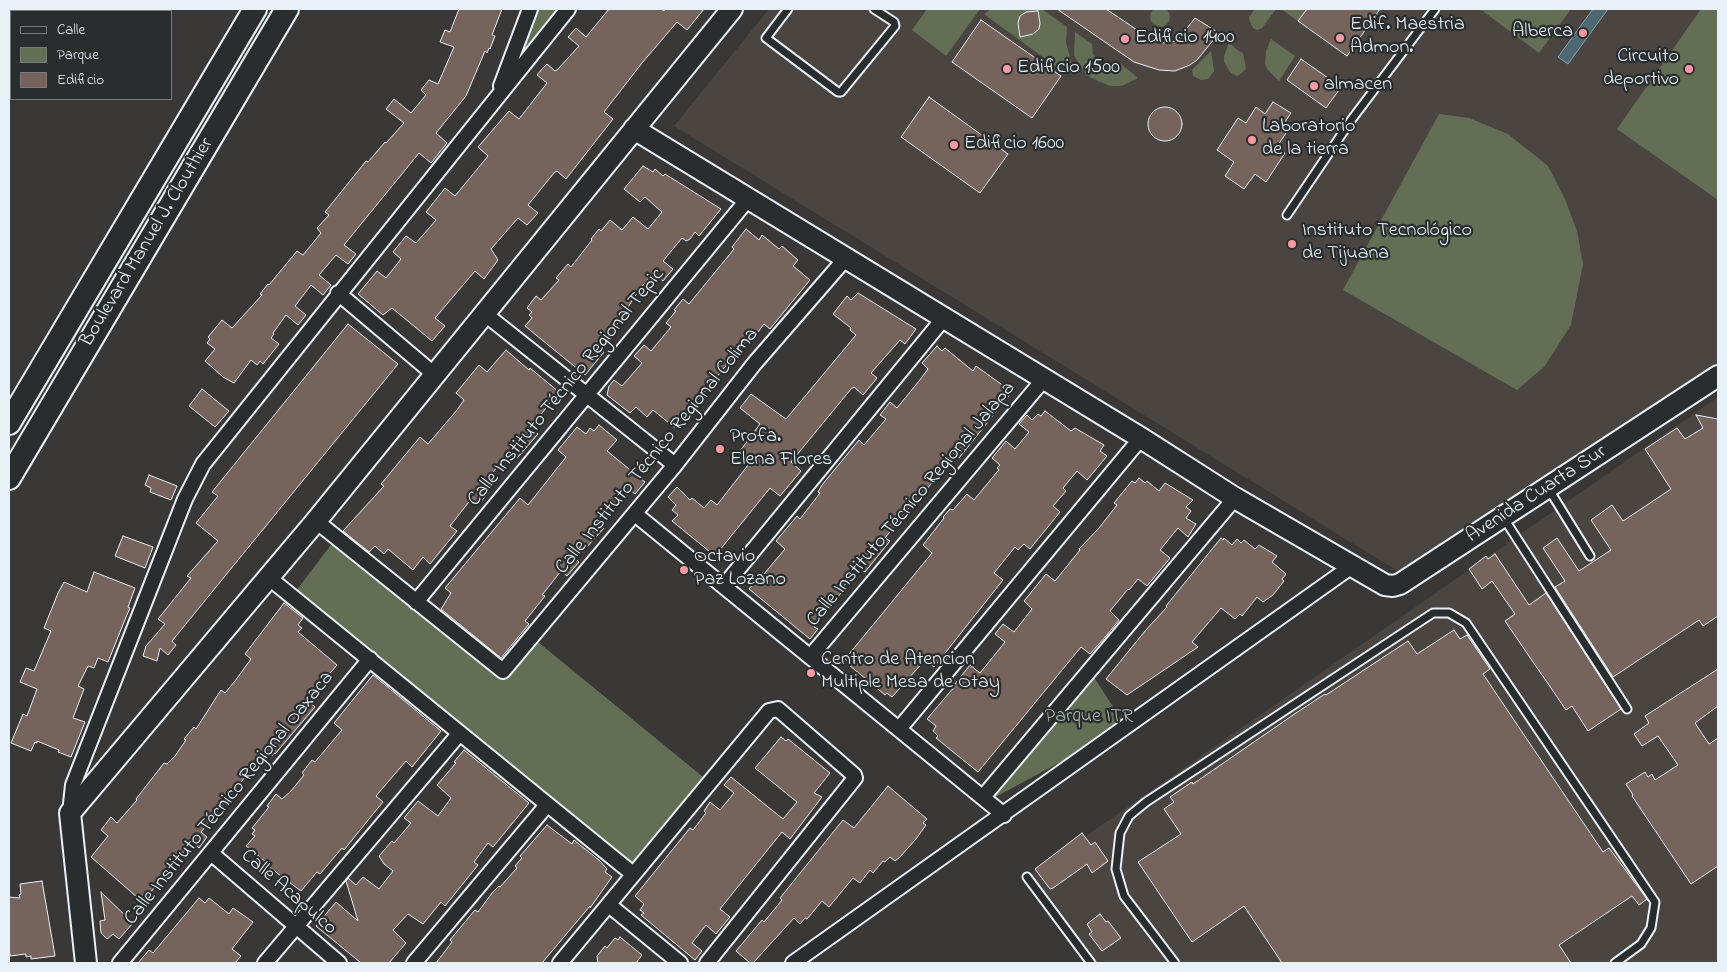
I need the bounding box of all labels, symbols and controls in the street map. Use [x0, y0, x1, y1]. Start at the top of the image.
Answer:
legend [10, 10, 172, 100]
place label: Edif. Maestria Admon. [1350, 14, 1465, 61]
text: Calle [57, 19, 85, 41]
place label: Alberca [1512, 21, 1573, 45]
place label: Edificio 1400 [1135, 27, 1235, 51]
marker: Alberca [1577, 27, 1589, 39]
marker: Edif. Maestria Admon. [1334, 32, 1346, 44]
marker: Edificio 1400 [1119, 33, 1131, 45]
text: Parque [57, 44, 99, 66]
place label: Circuito deportivo [1603, 46, 1679, 93]
place label: Edificio 1500 [1017, 57, 1120, 81]
marker: Edificio 1500 [1001, 63, 1013, 75]
marker: Circuito deportivo [1683, 63, 1695, 75]
text: Edificio [57, 69, 104, 91]
place label: almacen [1324, 74, 1392, 98]
marker: almacen [1308, 80, 1320, 92]
place label: Laboratorio de la tierra [1262, 116, 1355, 163]
place label: Edificio 1600 [964, 133, 1064, 157]
street label: Boulevard Manuel J. Clouthier [76, 134, 220, 352]
marker: Laboratorio de la tierra [1246, 134, 1258, 146]
marker: Edificio 1600 [948, 139, 960, 151]
place label: Instituto Tecnológico de Tijuana [1302, 220, 1472, 267]
marker: Instituto Tecnológico de Tijuana [1286, 238, 1298, 250]
street label: Calle Instituto Técnico Regional Tepic [463, 264, 671, 512]
street label: Calle Instituto Técnico Regional Colima [551, 324, 765, 580]
street label: Calle Instituto Técnico Regional Jalapa [802, 378, 1022, 632]
place label: Profa. Elena Flores [730, 426, 832, 473]
street label: Avenida Cuarta Sur [1462, 441, 1612, 549]
marker: Profa. Elena Flores [714, 443, 726, 455]
place label: Octavio Paz Lozano [694, 546, 786, 593]
marker: Octavio Paz Lozano [678, 564, 690, 576]
place label: Centro de Atencion Multiple Mesa de Otay [821, 649, 1000, 696]
street label: Calle Instituto Técnico Regional Oaxaca [120, 667, 340, 931]
marker: Centro de Atencion Multiple Mesa de Otay [805, 667, 817, 679]
park label: Parque ITR [1045, 706, 1133, 730]
street label: Calle Acapulco [235, 845, 341, 941]

